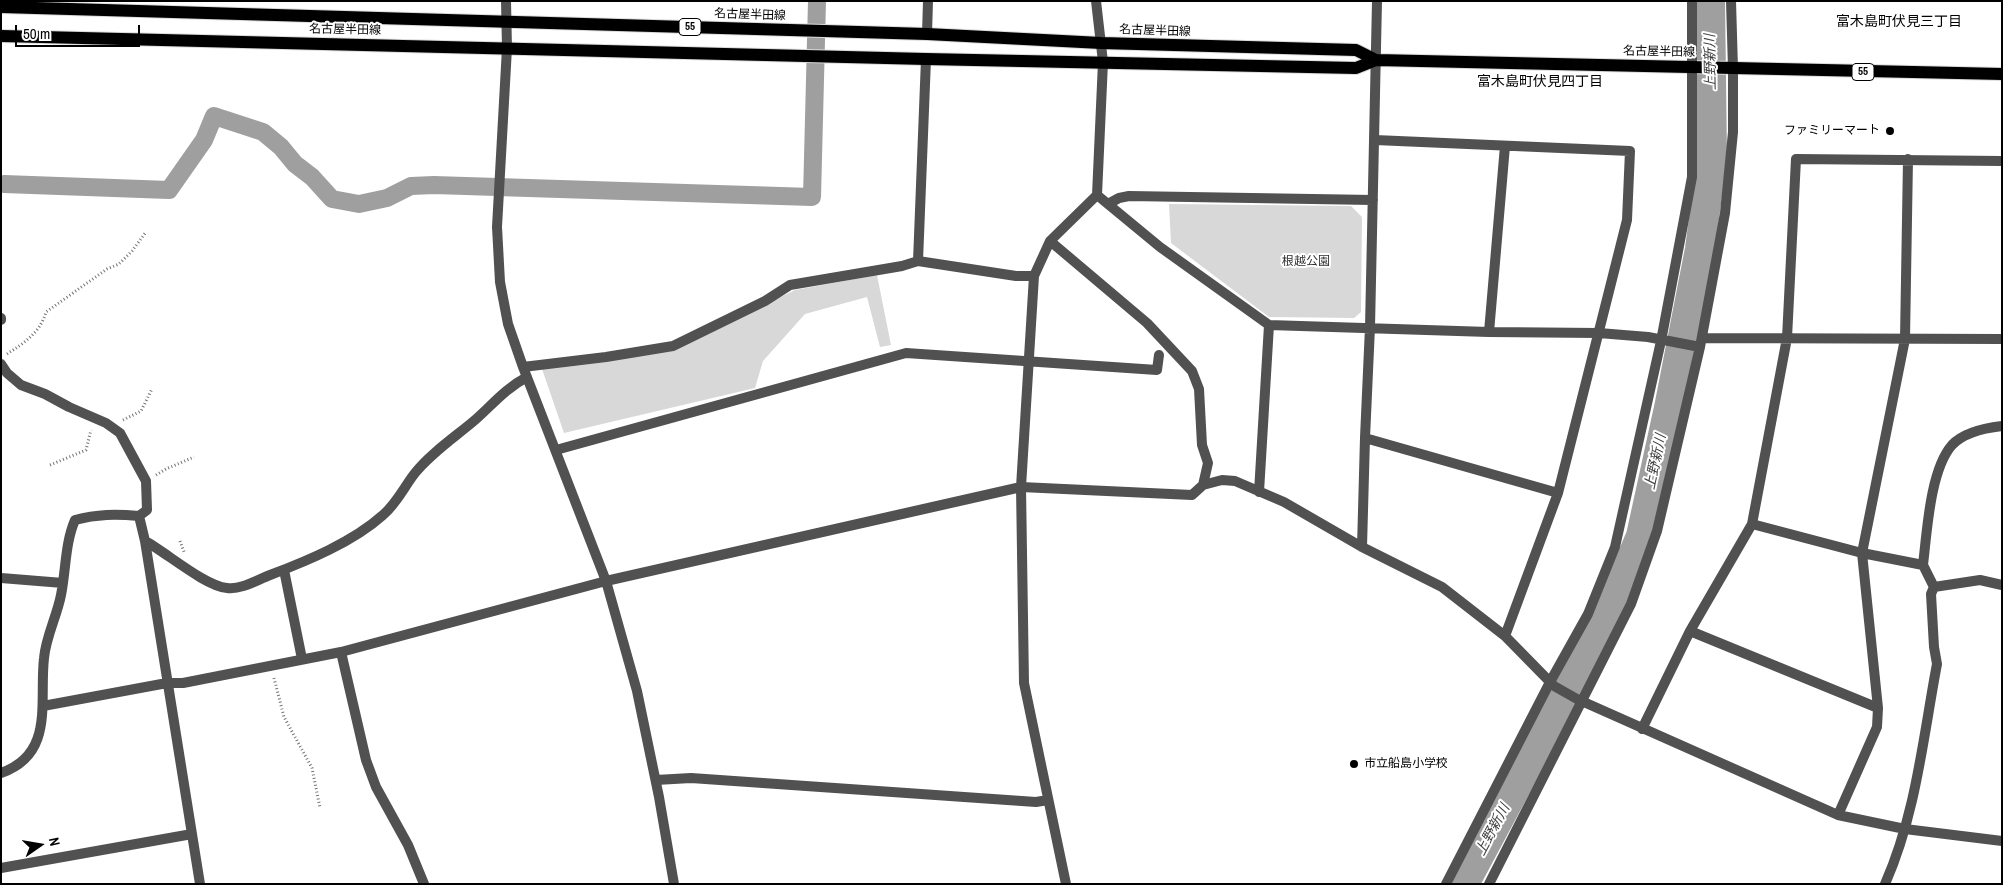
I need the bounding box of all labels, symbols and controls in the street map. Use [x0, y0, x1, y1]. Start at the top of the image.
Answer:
street label: 名古屋半田線 [714, 7, 786, 23]
district label: 富木島町伏見三丁目 [1836, 14, 1962, 30]
scale bar [18, 15, 142, 47]
road number: 55 [679, 18, 701, 36]
street label: 名古屋半田線 [309, 22, 381, 38]
text: 50 m [23, 23, 50, 44]
street label: 名古屋半田線 [1119, 23, 1191, 39]
water label: 上野新川 [1702, 34, 1720, 90]
street label: 名古屋半田線 [1623, 44, 1695, 60]
road number: 55 [1852, 64, 1874, 80]
district label: 富木島町伏見四丁目 [1477, 74, 1603, 90]
place label: ファミリーマート [1784, 124, 1880, 138]
marker: ファミリーマート [1884, 125, 1896, 137]
park label: 根越公園 [1282, 255, 1330, 269]
water label: 上野新川 [1642, 433, 1670, 491]
place label: 市立船島小学校 [1364, 757, 1448, 771]
marker: 市立船島小学校 [1348, 758, 1360, 770]
water label: 上野新川 [1472, 801, 1514, 859]
north arrow [15, 820, 65, 870]
text: N [45, 836, 64, 848]

